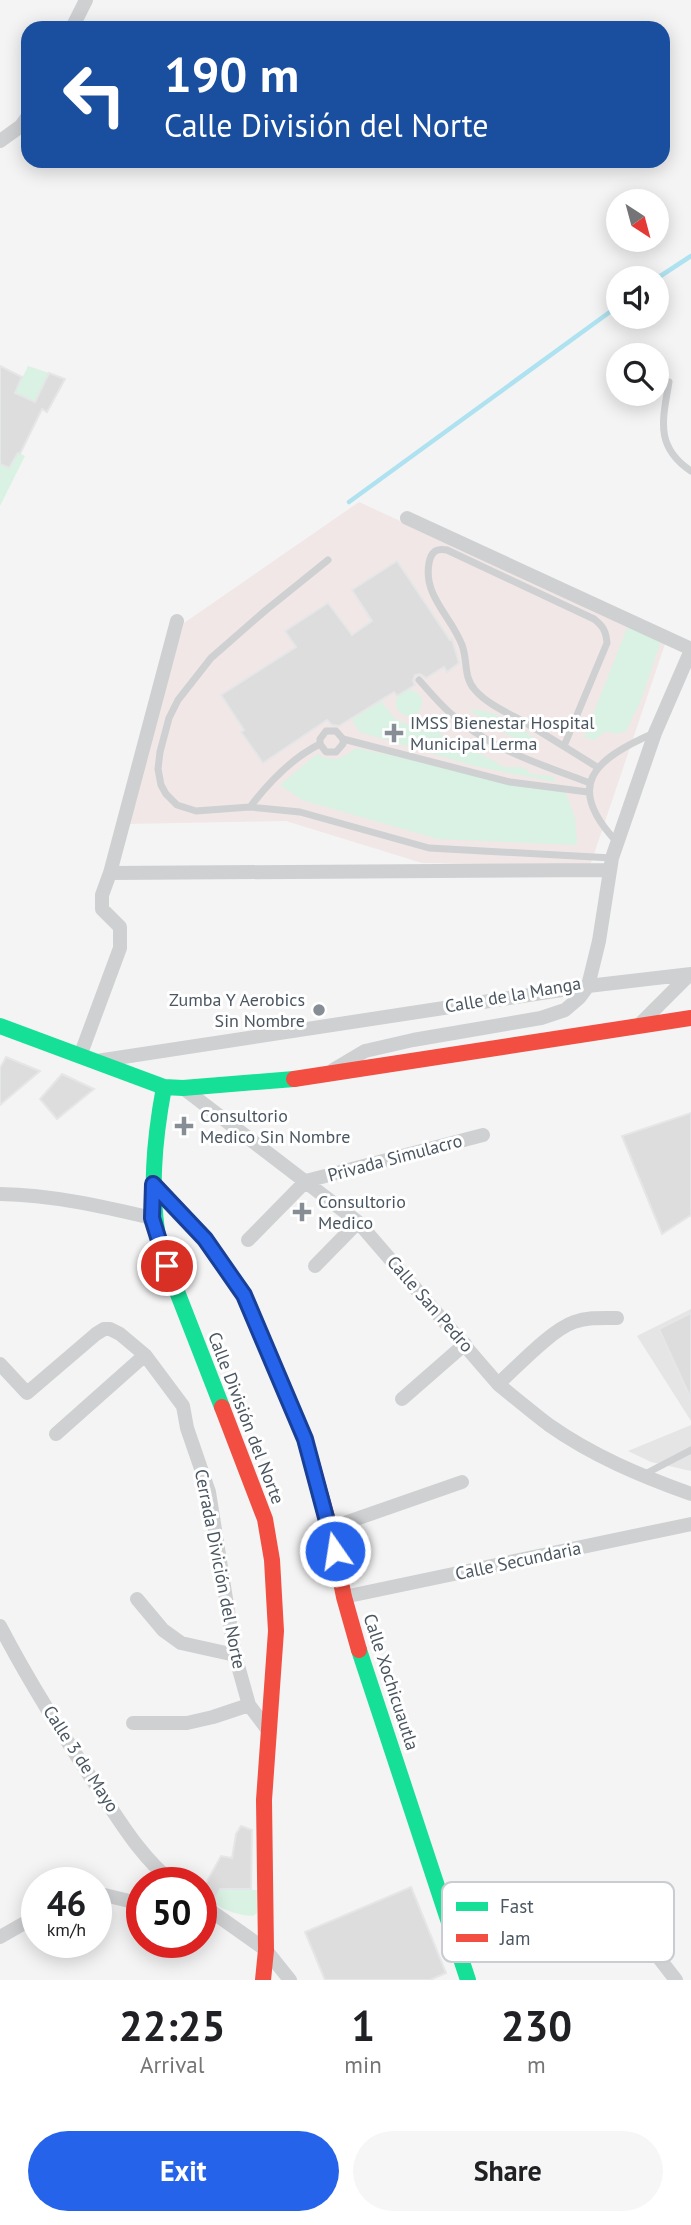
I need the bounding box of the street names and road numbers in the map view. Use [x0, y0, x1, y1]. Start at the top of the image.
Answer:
street label: Calle de la Manga [443, 971, 583, 1018]
street label: Privada Simulacro [325, 1129, 465, 1187]
street label: Calle San Pedro [382, 1251, 479, 1357]
street label: Calle División del Norte [203, 1328, 290, 1507]
street label: Cerrada Divición del Norte [190, 1467, 251, 1671]
street label: Calle Secundaria [453, 1536, 583, 1585]
street label: Calle Xochicuautla [359, 1611, 424, 1753]
street label: Calle 3 de Mayo [38, 1701, 124, 1816]

